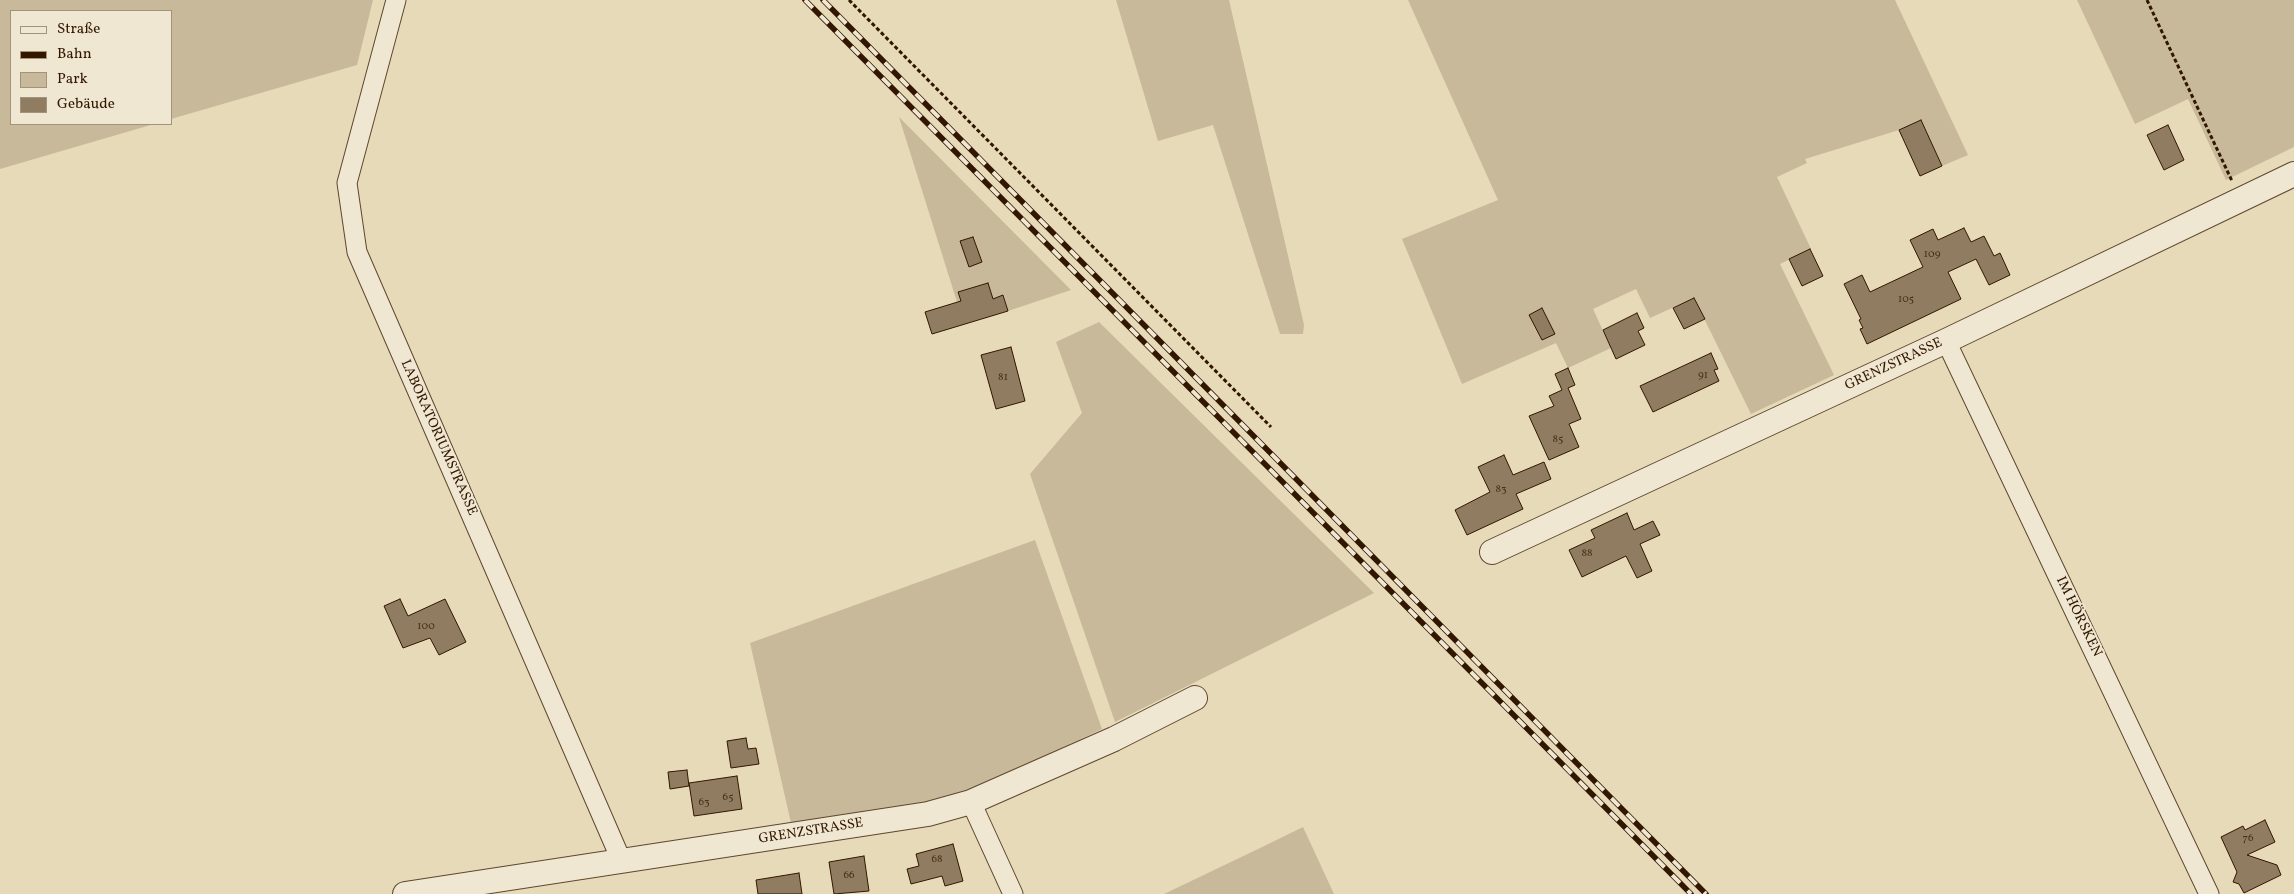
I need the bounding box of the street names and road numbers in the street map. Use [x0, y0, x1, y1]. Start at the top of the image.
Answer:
street label: GRENZSTRASSE [1843, 335, 1945, 395]
street label: LABORATORIUMSTRASSE [396, 358, 480, 518]
street label: IM HÖRSKEN [2051, 574, 2105, 660]
street label: GRENZSTRASSE [757, 815, 865, 849]

